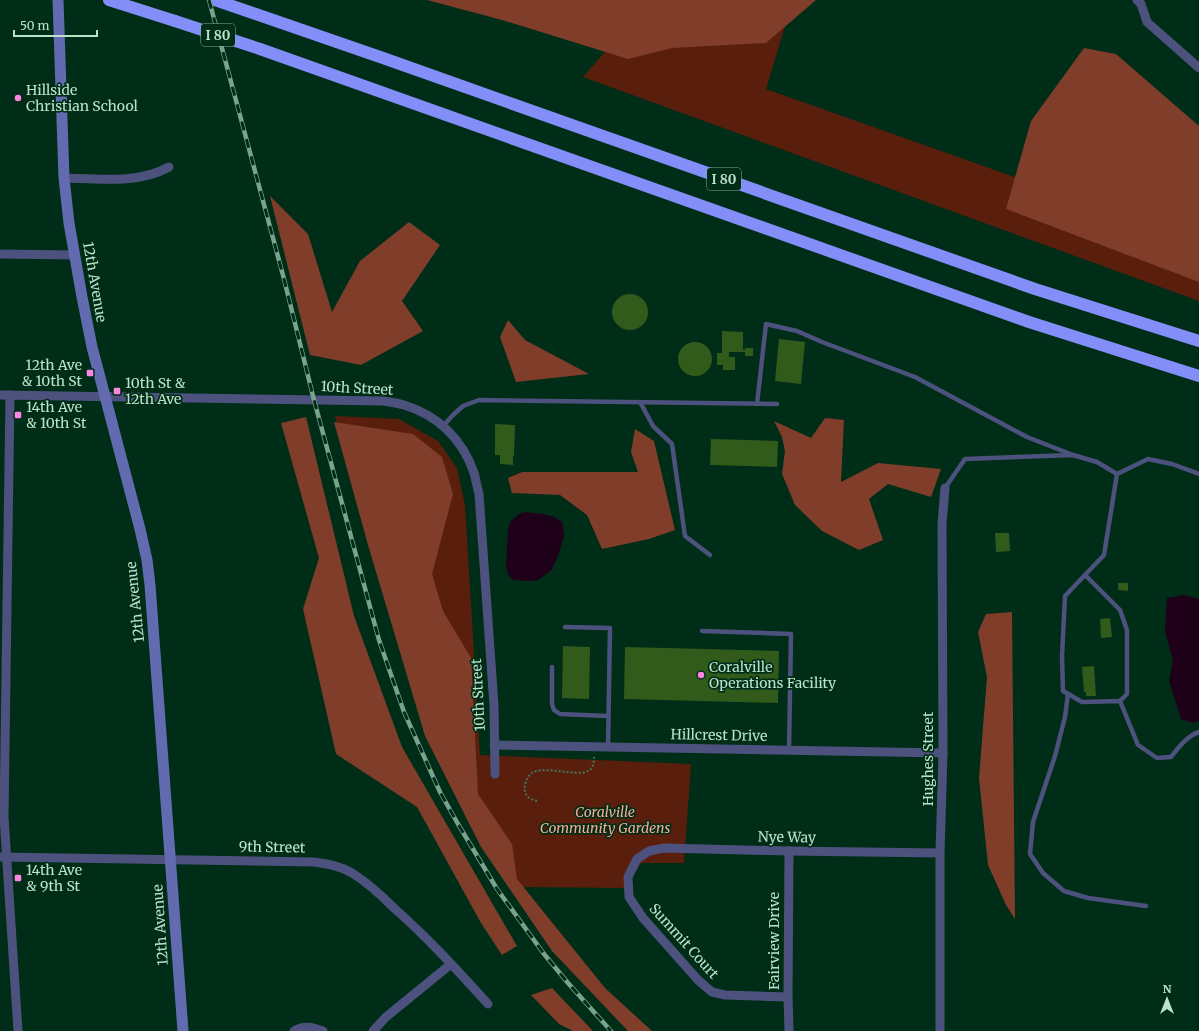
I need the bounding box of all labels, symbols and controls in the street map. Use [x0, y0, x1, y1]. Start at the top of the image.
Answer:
scale bar [14, 12, 97, 38]
text: 50 m [20, 18, 49, 33]
road number: I 80 [201, 24, 235, 46]
place label: Hillside Christian School [26, 81, 138, 115]
marker: Hillside Christian School [13, 93, 23, 103]
road number: I 80 [707, 168, 741, 190]
street label: 12th Avenue [79, 240, 111, 324]
place label: 12th Ave & 10th St [22, 356, 83, 390]
marker: 12th Ave & 10th St [85, 368, 95, 378]
place label: 10th St & 12th Ave [125, 374, 186, 408]
street label: 10th Street [320, 377, 394, 399]
marker: 10th St & 12th Ave [112, 386, 122, 396]
place label: 14th Ave & 10th St [26, 398, 87, 432]
marker: 14th Ave & 10th St [13, 410, 23, 420]
street label: 12th Avenue [122, 561, 148, 643]
street label: 10th Street [467, 658, 489, 732]
place label: Coralville Operations Facility [709, 658, 837, 692]
marker: Coralville Operations Facility [696, 670, 706, 680]
street label: Hughes Street [919, 711, 937, 806]
street label: Hillcrest Drive [670, 725, 768, 745]
park label: Coralville Community Gardens [540, 803, 671, 837]
street label: Nye Way [758, 827, 817, 847]
street label: 9th Street [239, 837, 306, 857]
place label: 14th Ave & 9th St [26, 861, 82, 895]
marker: 14th Ave & 9th St [13, 873, 23, 883]
street label: 12th Avenue [148, 884, 172, 966]
street label: Fairview Drive [765, 892, 783, 990]
street label: Summit Court [645, 900, 723, 983]
north arrow [1147, 979, 1187, 1019]
text: N [1163, 982, 1172, 996]

